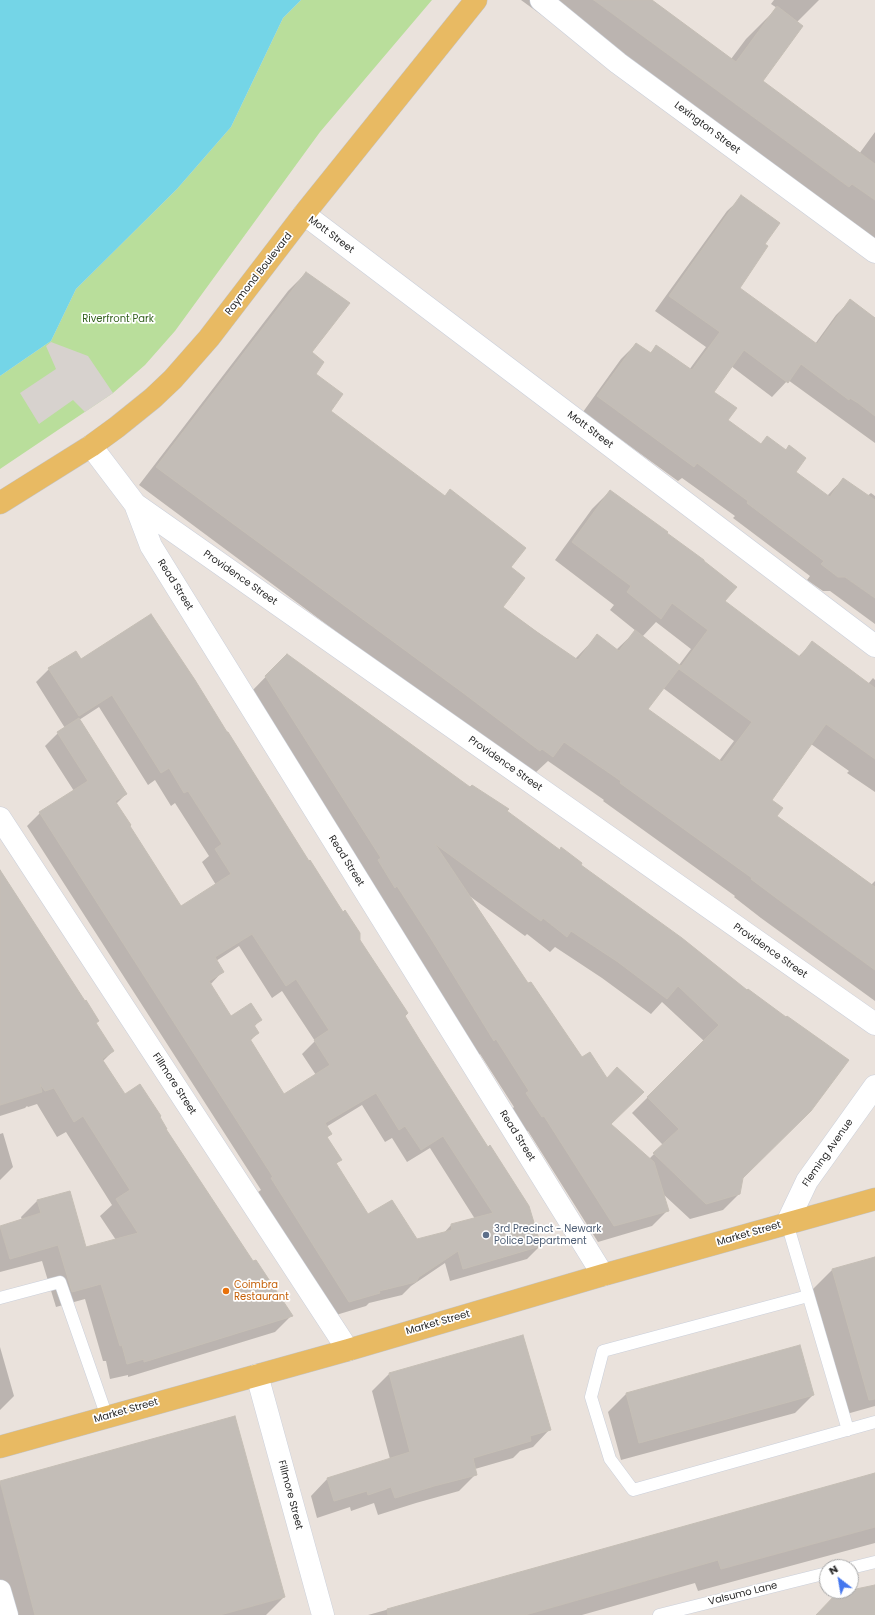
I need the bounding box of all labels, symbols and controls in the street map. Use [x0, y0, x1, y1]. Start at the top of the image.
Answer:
street label: Lexington Street [672, 99, 742, 157]
street label: Mott Street [306, 214, 356, 256]
street label: Raymond Boulevard [223, 230, 295, 318]
park label: Riverfront Park [82, 313, 154, 325]
street label: Mott Street [565, 409, 615, 451]
street label: Providence Street [201, 548, 279, 608]
street label: Read Street [155, 557, 195, 613]
street label: Providence Street [466, 734, 544, 794]
street label: Read Street [326, 833, 366, 889]
street label: Providence Street [731, 921, 809, 981]
street label: Fillmore Street [150, 1051, 198, 1117]
street label: Read Street [497, 1108, 537, 1164]
street label: Fleming Avenue [800, 1117, 856, 1189]
street label: Market Street [716, 1219, 782, 1249]
place label: 3rd Precinct - Newark Police Department [494, 1223, 601, 1246]
marker: 3rd Precinct - Newark Police Department [481, 1230, 491, 1240]
place label: Coimbra Restaurant [234, 1279, 289, 1302]
marker: Coimbra Restaurant [221, 1286, 231, 1296]
street label: Market Street [405, 1308, 471, 1338]
street label: Market Street [93, 1396, 159, 1426]
street label: Fillmore Street [275, 1459, 305, 1531]
north arrow [819, 1559, 859, 1599]
text: N [826, 1561, 841, 1579]
street label: Valsumo Lane [707, 1580, 779, 1608]

